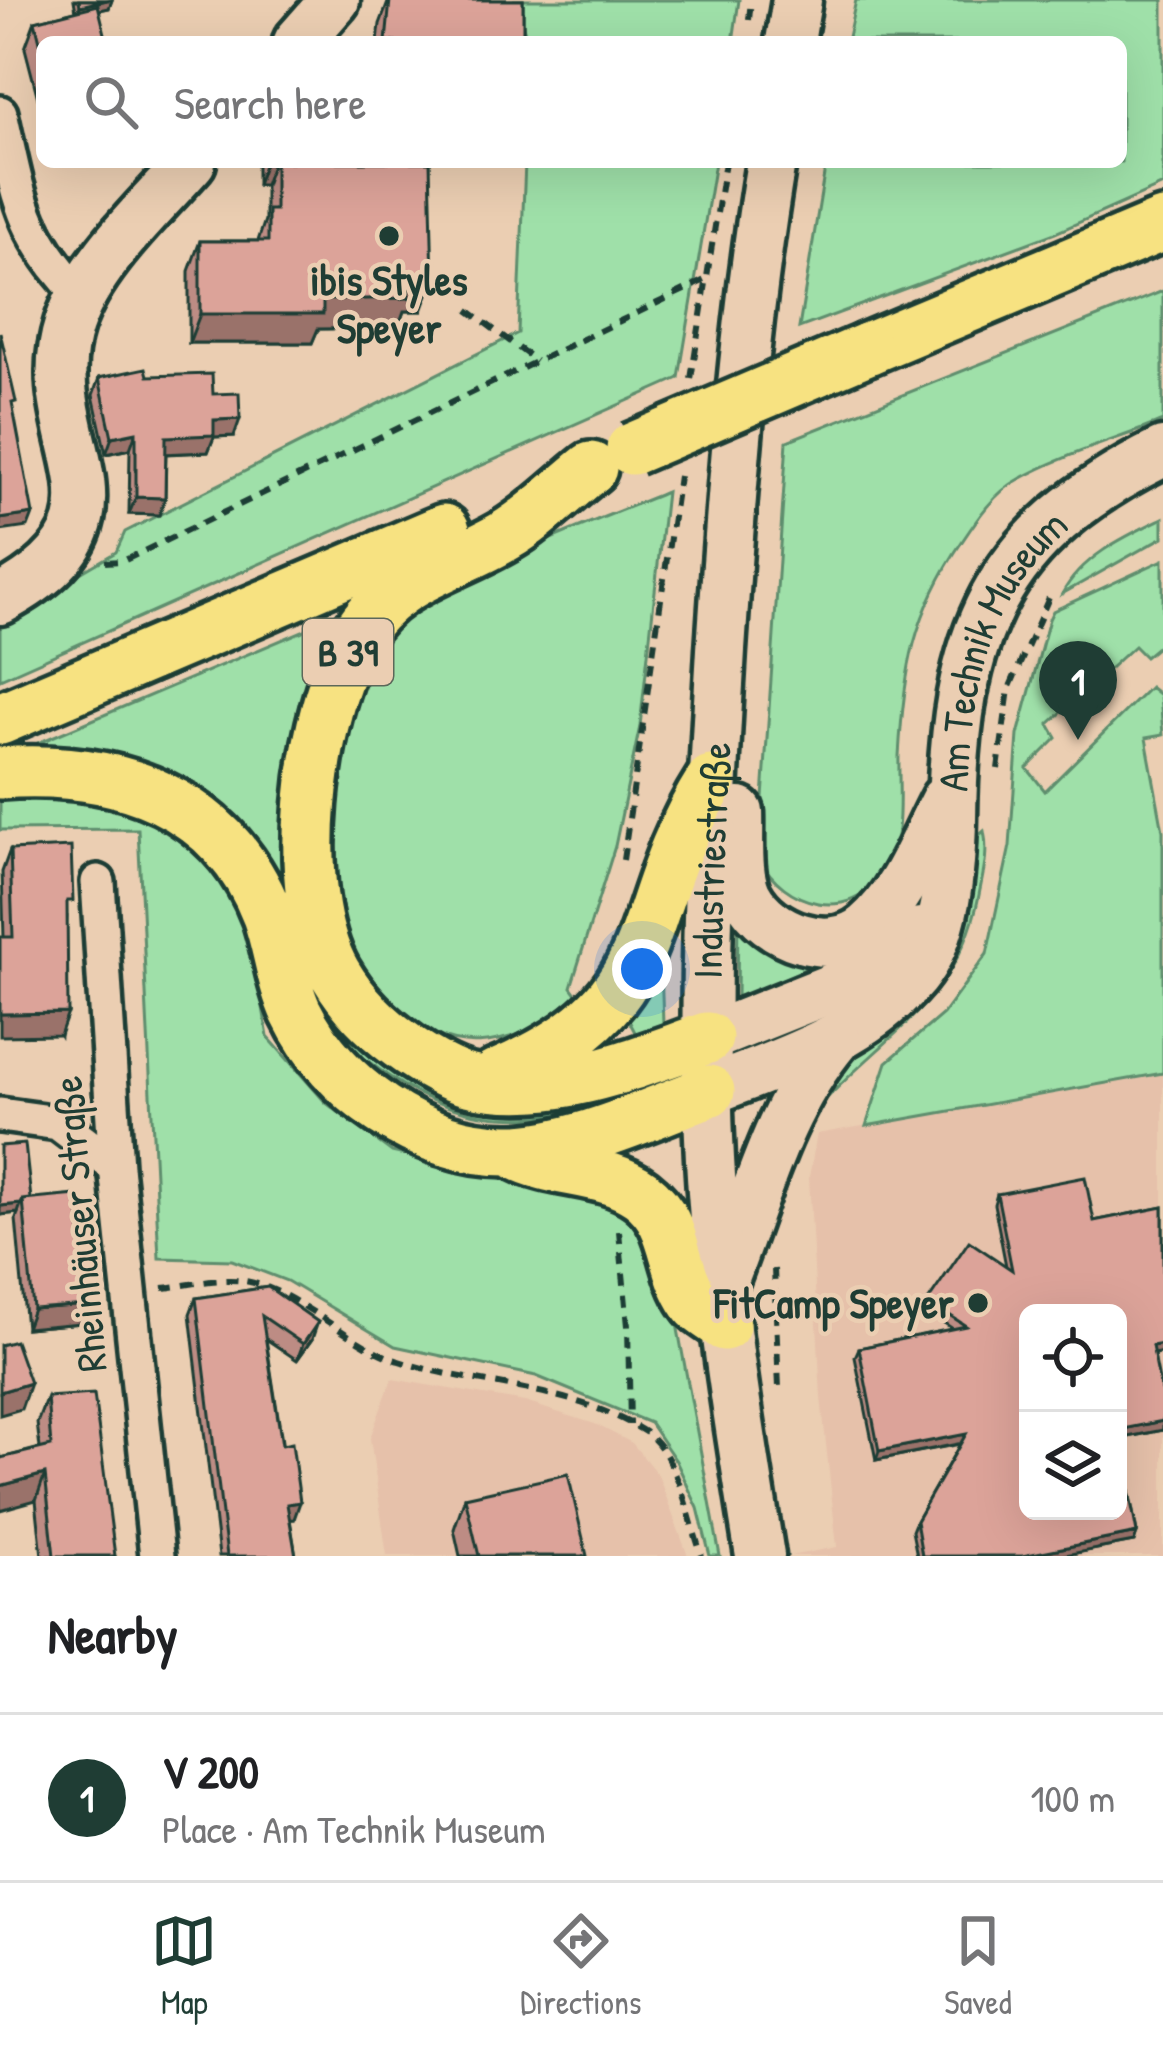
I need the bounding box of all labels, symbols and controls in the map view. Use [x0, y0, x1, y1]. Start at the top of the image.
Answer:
search box [36, 36, 1127, 168]
icon: search [78, 69, 144, 135]
text: Search here [174, 72, 366, 133]
marker: ibis Styles Speyer [376, 223, 402, 249]
place label: ibis Styles Speyer [310, 251, 468, 357]
street label: Am Technik Museum [924, 496, 1079, 793]
road number: B 39 [303, 619, 393, 685]
pin: 1 [1039, 641, 1117, 740]
street label: Industriestraße [678, 740, 744, 979]
your location [612, 939, 672, 999]
street label: Rheinhäuser Straße [37, 1074, 120, 1374]
place label: FitCamp Speyer [713, 1274, 955, 1332]
marker: FitCamp Speyer [965, 1290, 991, 1316]
map controls [1019, 1304, 1127, 1520]
button: locate [1019, 1304, 1127, 1412]
button: layers [1019, 1412, 1127, 1520]
text: Nearby [48, 1600, 178, 1669]
text: V 200 [162, 1741, 259, 1802]
text: 1 [80, 1771, 94, 1824]
text: 100 m [1030, 1771, 1115, 1824]
text: Place · Am Technik Museum [162, 1802, 546, 1855]
tab: Map [151, 1908, 217, 2024]
tab: Directions [520, 1908, 642, 2024]
tab: Saved [944, 1908, 1012, 2024]

